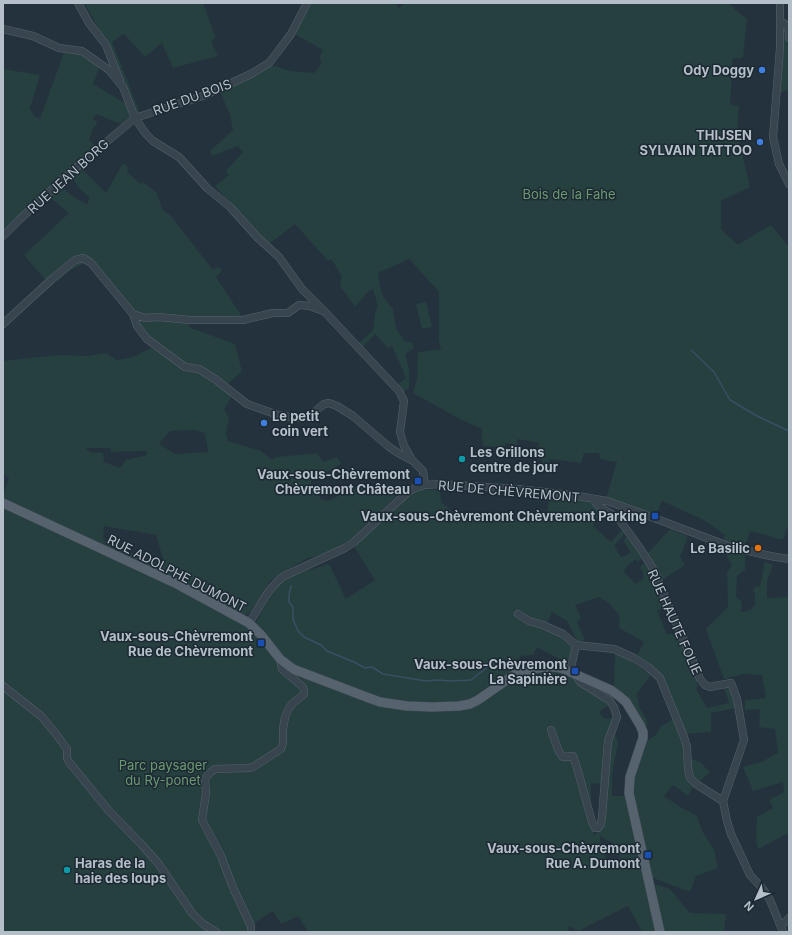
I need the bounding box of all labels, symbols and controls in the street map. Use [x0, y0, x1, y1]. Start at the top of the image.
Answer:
place label: Ody Doggy [683, 62, 754, 78]
marker: Ody Doggy [757, 65, 767, 75]
street label: RUE DU BOIS [150, 75, 234, 119]
place label: THIJSEN SYLVAIN TATTOO [640, 127, 752, 158]
street label: RUE JEAN BORG [24, 135, 112, 217]
marker: THIJSEN SYLVAIN TATTOO [755, 137, 765, 147]
park label: Bois de la Fahe [522, 186, 616, 202]
place label: Le petit coin vert [272, 408, 328, 439]
marker: Le petit coin vert [259, 418, 269, 428]
place label: Les Grillons centre de jour [470, 444, 559, 475]
marker: Les Grillons centre de jour [457, 454, 467, 464]
place label: Vaux-sous-Chèvremont Chèvremont Château [257, 466, 410, 497]
marker: Vaux-sous-Chèvremont Chèvremont Château [413, 476, 423, 486]
street label: RUE DE CHÈVREMONT [437, 477, 581, 505]
place label: Vaux-sous-Chèvremont Chèvremont Parking [361, 508, 647, 524]
marker: Vaux-sous-Chèvremont Chèvremont Parking [650, 511, 660, 521]
street label: RUE ADOLPHE DUMONT [105, 531, 249, 615]
place label: Le Basilic [690, 540, 750, 556]
marker: Le Basilic [753, 543, 763, 553]
street label: RUE HAUTE FOLIE [645, 567, 705, 677]
place label: Vaux-sous-Chèvremont Rue de Chèvremont [100, 628, 253, 659]
marker: Vaux-sous-Chèvremont Rue de Chèvremont [256, 638, 266, 648]
place label: Vaux-sous-Chèvremont La Sapinière [414, 656, 567, 687]
marker: Vaux-sous-Chèvremont La Sapinière [570, 666, 580, 676]
park label: Parc paysager du Ry-ponet [119, 757, 207, 788]
place label: Vaux-sous-Chèvremont Rue A. Dumont [487, 840, 640, 871]
marker: Vaux-sous-Chèvremont Rue A. Dumont [643, 850, 653, 860]
place label: Haras de la haie des loups [75, 855, 166, 886]
marker: Haras de la haie des loups [62, 865, 72, 875]
north arrow [736, 879, 776, 919]
text: N [741, 898, 757, 914]

